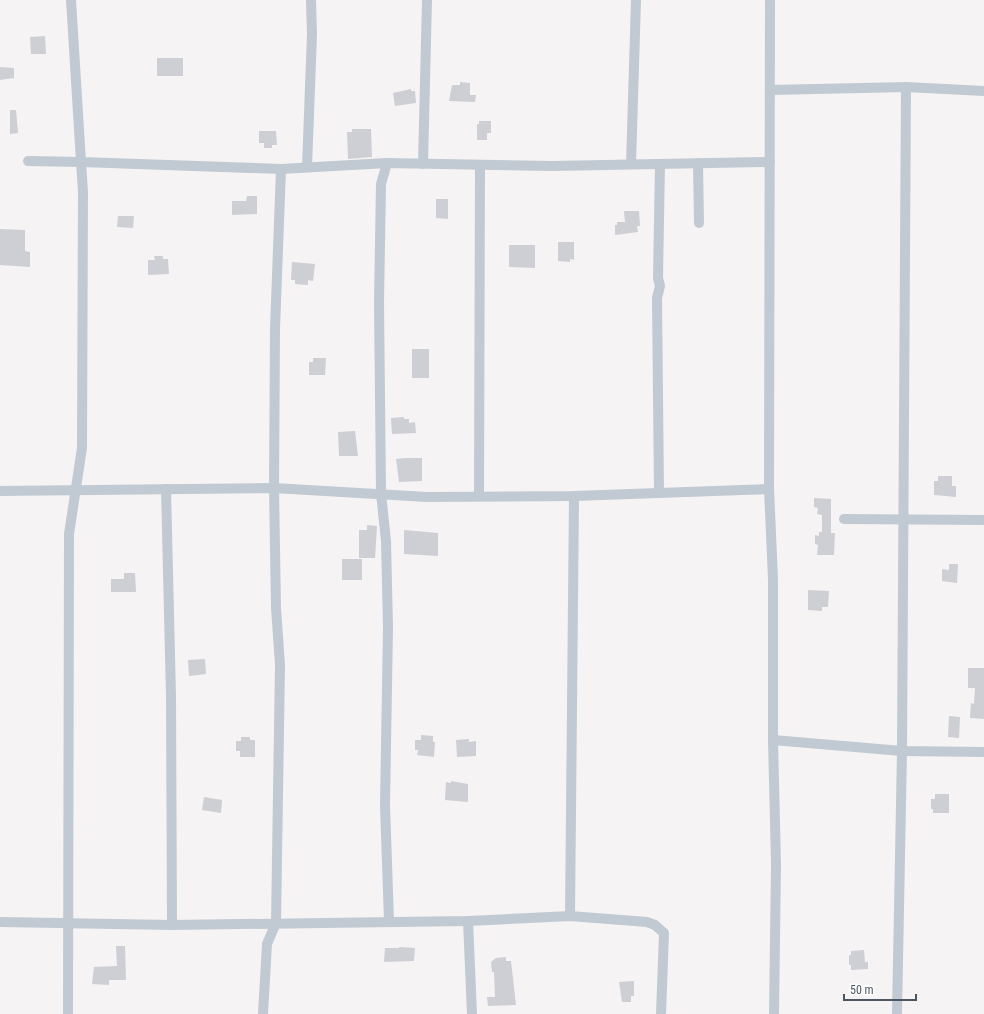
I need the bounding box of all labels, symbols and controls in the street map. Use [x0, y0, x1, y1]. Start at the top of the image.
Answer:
scale bar [844, 976, 916, 1002]
text: 50 m [850, 983, 874, 997]

